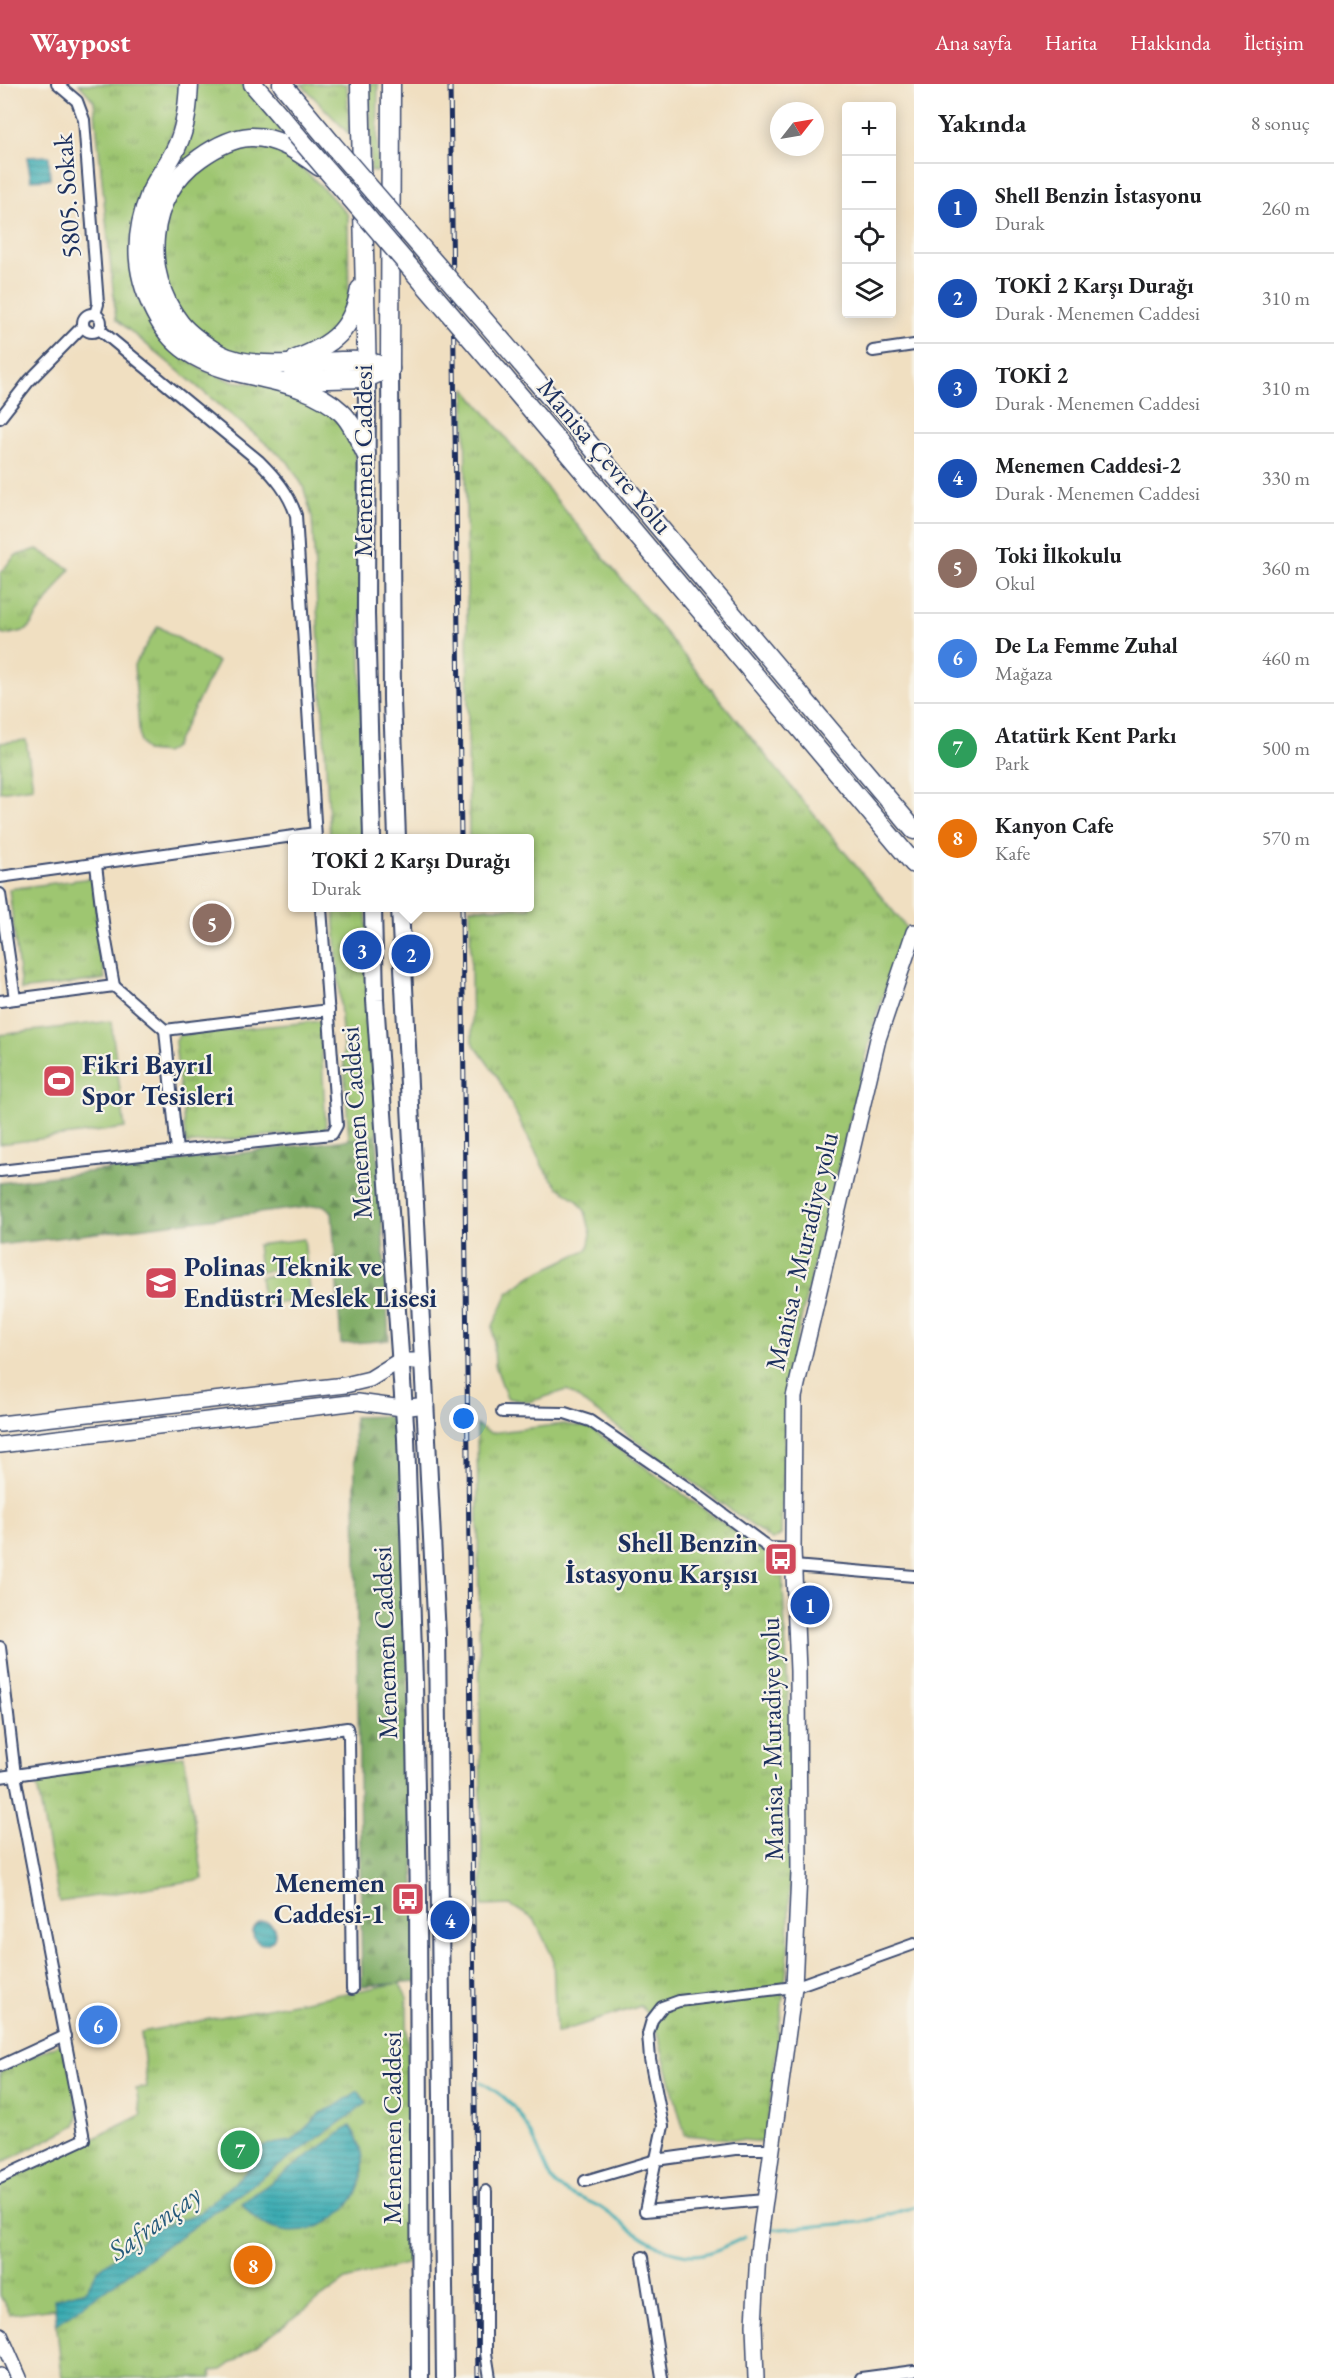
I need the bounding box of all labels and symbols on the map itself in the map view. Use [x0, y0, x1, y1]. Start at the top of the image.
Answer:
north arrow [770, 102, 824, 156]
street label: 5805. Sokak [45, 132, 88, 260]
street label: Menemen Caddesi [345, 364, 380, 558]
street label: Manisa Çevre Yolu [530, 370, 681, 541]
pin: 5 [192, 900, 232, 946]
pin: 3 [342, 928, 382, 972]
pin: 2 [392, 932, 430, 976]
street label: Menemen Caddesi [331, 1025, 380, 1221]
place label: Fikri Bayrıl Spor Tesisleri [82, 1047, 234, 1113]
sports icon: Fikri Bayrıl Spor Tesisleri [41, 1063, 77, 1099]
street label: Manisa - Muradiye yolu [757, 1128, 846, 1374]
place label: Polinas Teknik ve Endüstri Meslek Lisesi [184, 1249, 437, 1315]
school or university icon: Polinas Teknik ve Endüstri Meslek Lisesi [143, 1265, 179, 1301]
your location [449, 1404, 478, 1433]
place label: Shell Benzin İstasyonu Karşısı [565, 1525, 758, 1591]
bus stop icon: Shell Benzin İstasyonu Karşısı [763, 1541, 799, 1577]
street label: Menemen Caddesi [364, 1545, 405, 1740]
pin: 1 [790, 1582, 830, 1628]
street label: Manisa - Muradiye yolu [752, 1617, 791, 1861]
place label: Menemen Caddesi-1 [274, 1865, 385, 1931]
bus stop icon: Menemen Caddesi-1 [390, 1881, 426, 1917]
pin: 4 [430, 1898, 470, 1942]
pin: 6 [78, 2002, 118, 2048]
street label: Menemen Caddesi [374, 2031, 409, 2225]
pin: 7 [220, 2128, 260, 2172]
water label: Safrançay [100, 2176, 208, 2268]
pin: 8 [234, 2242, 272, 2288]

